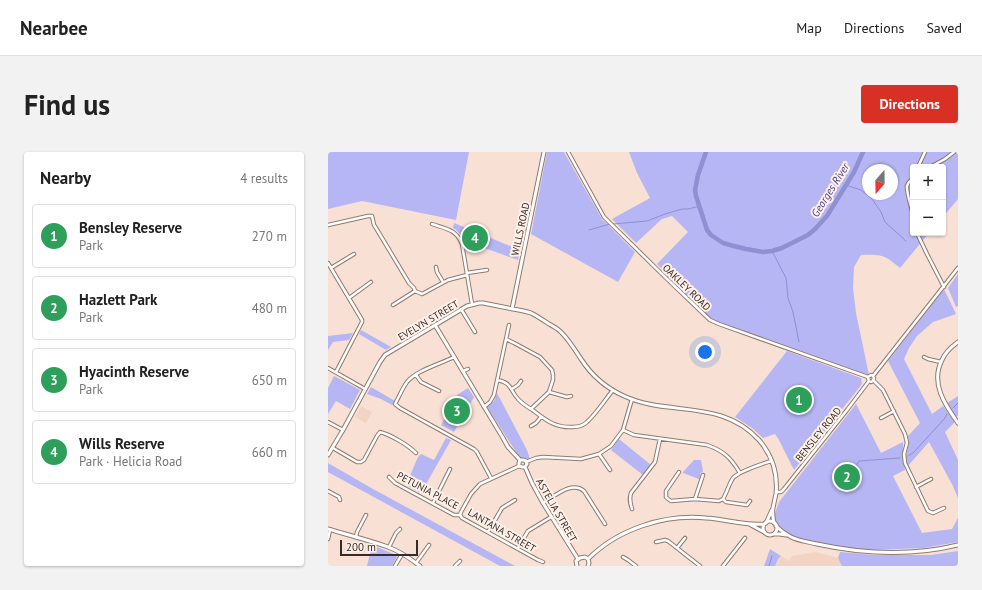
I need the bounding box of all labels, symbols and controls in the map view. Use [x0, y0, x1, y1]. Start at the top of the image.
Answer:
text: Nearbee [20, 16, 88, 40]
text: Map [796, 19, 822, 37]
text: Directions [844, 19, 904, 37]
text: Saved [926, 19, 962, 37]
button: Directions [861, 85, 958, 123]
text: Find us [24, 86, 110, 123]
water label: Georges River [808, 159, 853, 220]
north arrow [862, 164, 898, 200]
map controls [910, 164, 946, 236]
button: + [910, 164, 946, 200]
text: Nearby [40, 167, 91, 189]
text: 4 results [240, 170, 288, 187]
button: − [910, 200, 946, 236]
street label: WILLS ROAD [509, 201, 532, 257]
text: Bensley Reserve [79, 218, 182, 237]
pin: 4 [462, 223, 488, 253]
text: 1 [50, 228, 58, 245]
text: 270 m [252, 228, 287, 245]
text: Park [79, 237, 103, 254]
street label: OAKLEY ROAD [660, 261, 713, 313]
text: Hazlett Park [79, 290, 157, 309]
street label: EVELYN STREET [396, 297, 461, 344]
text: 2 [50, 300, 58, 317]
text: 480 m [252, 300, 287, 317]
text: Park [79, 309, 103, 326]
your location [695, 342, 715, 362]
text: Hyacinth Reserve [79, 362, 189, 381]
text: 3 [50, 372, 58, 389]
text: 650 m [252, 372, 287, 389]
text: Park [79, 381, 103, 398]
pin: 1 [786, 385, 812, 415]
pin: 3 [444, 396, 470, 426]
street label: BENSLEY ROAD [792, 404, 844, 464]
text: Wills Reserve [79, 434, 165, 453]
text: 4 [50, 444, 58, 461]
text: 660 m [252, 444, 287, 461]
text: Park · Helicia Road [79, 453, 182, 470]
pin: 2 [834, 462, 860, 492]
street label: PETUNIA PLACE [395, 469, 461, 512]
street label: ASTELIA STREET [533, 476, 580, 545]
street label: LANTANA STREET [465, 506, 538, 555]
scale bar [340, 538, 418, 557]
text: 200 m [346, 540, 376, 554]

